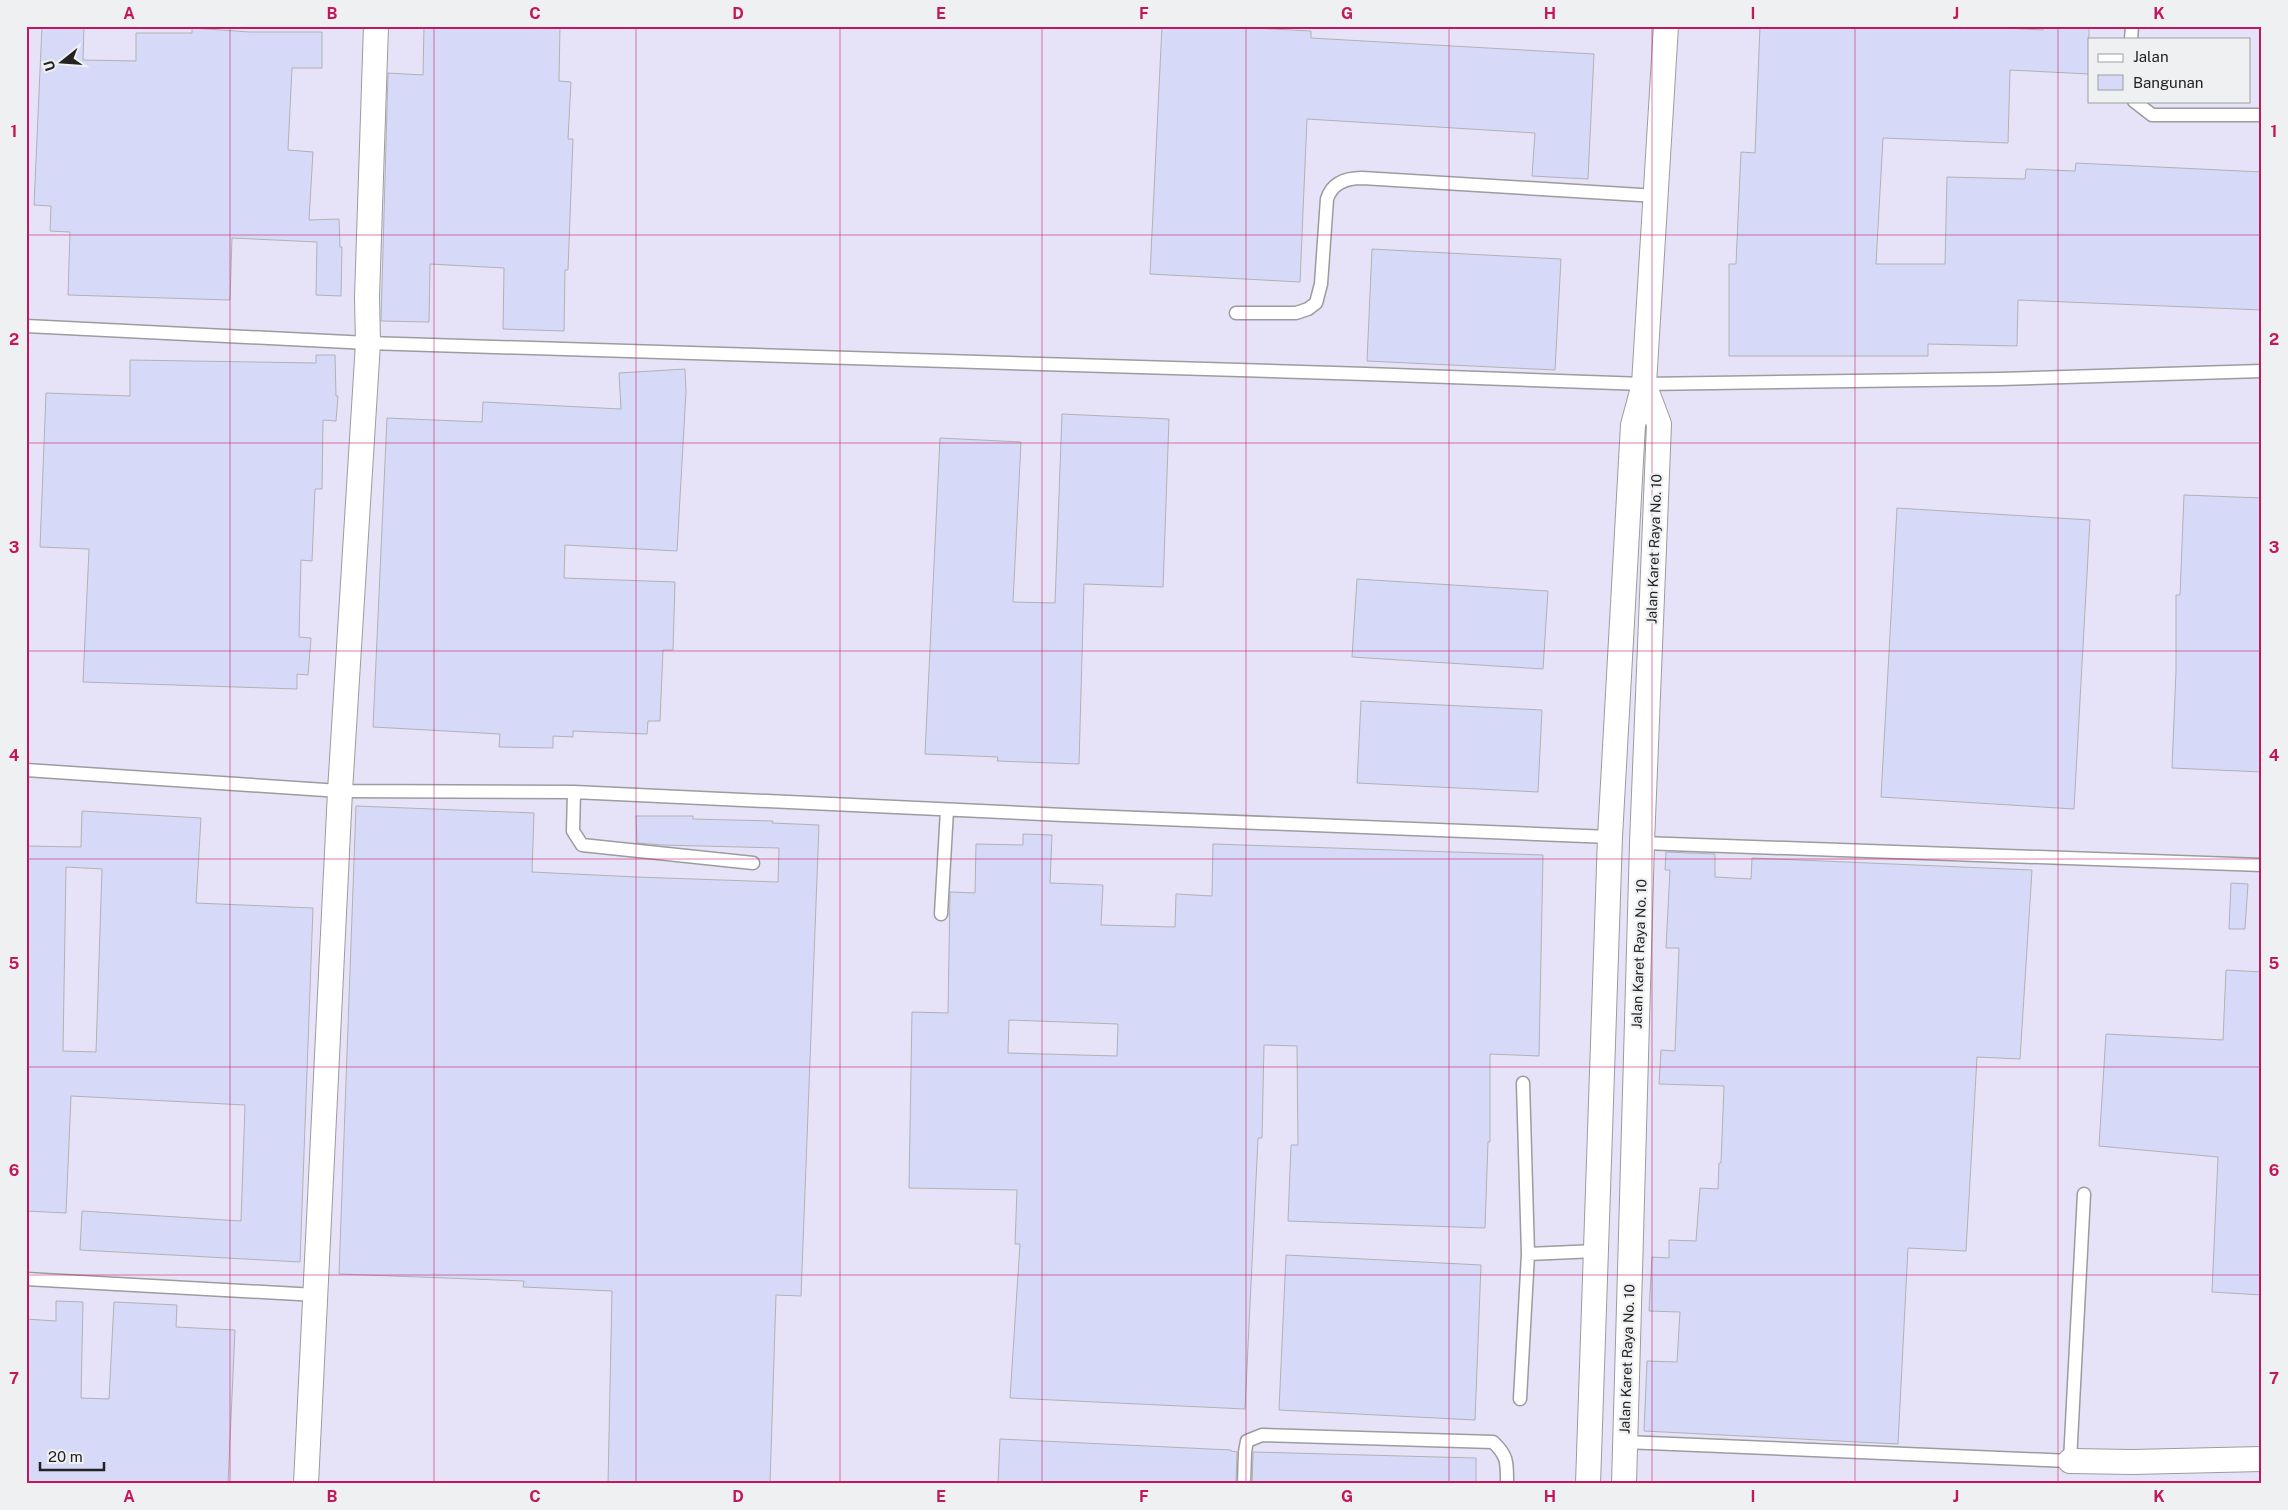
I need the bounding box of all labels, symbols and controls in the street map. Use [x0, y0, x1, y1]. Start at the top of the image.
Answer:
text: A [123, 4, 135, 23]
text: B [327, 4, 338, 23]
text: C [529, 4, 541, 23]
text: D [732, 4, 744, 23]
text: E [936, 4, 946, 23]
text: F [1139, 4, 1149, 23]
text: G [1341, 4, 1353, 23]
text: H [1544, 4, 1556, 23]
text: I [1751, 4, 1755, 23]
text: J [1953, 4, 1959, 23]
text: K [2153, 4, 2165, 23]
north arrow [38, 38, 88, 88]
legend [2088, 38, 2250, 102]
text: Jalan [2133, 48, 2169, 65]
text: U [40, 59, 59, 73]
text: Bangunan [2133, 74, 2204, 91]
text: 1 [11, 122, 17, 141]
text: 1 [2271, 122, 2277, 141]
text: 2 [9, 330, 19, 349]
text: 2 [2269, 330, 2279, 349]
street label: Jalan Karet Raya No. 10 [1643, 474, 1665, 624]
text: 3 [9, 538, 19, 557]
text: 3 [2269, 538, 2279, 557]
text: 4 [9, 746, 20, 765]
text: 4 [2269, 746, 2280, 765]
street label: Jalan Karet Raya No. 10 [1628, 879, 1650, 1029]
text: 5 [9, 954, 20, 973]
text: 5 [2269, 954, 2280, 973]
text: 6 [9, 1161, 19, 1180]
text: 6 [2269, 1161, 2279, 1180]
street label: Jalan Karet Raya No. 10 [1616, 1284, 1638, 1434]
text: 7 [9, 1369, 19, 1388]
text: 7 [2269, 1369, 2279, 1388]
scale bar [40, 1440, 104, 1472]
text: 20 m [48, 1448, 83, 1465]
text: A [123, 1487, 135, 1506]
text: B [327, 1487, 338, 1506]
text: C [529, 1487, 541, 1506]
text: D [732, 1487, 744, 1506]
text: E [936, 1487, 946, 1506]
text: F [1139, 1487, 1149, 1506]
text: G [1341, 1487, 1353, 1506]
text: H [1544, 1487, 1556, 1506]
text: I [1751, 1487, 1755, 1506]
text: J [1953, 1487, 1959, 1506]
text: K [2153, 1487, 2165, 1506]

